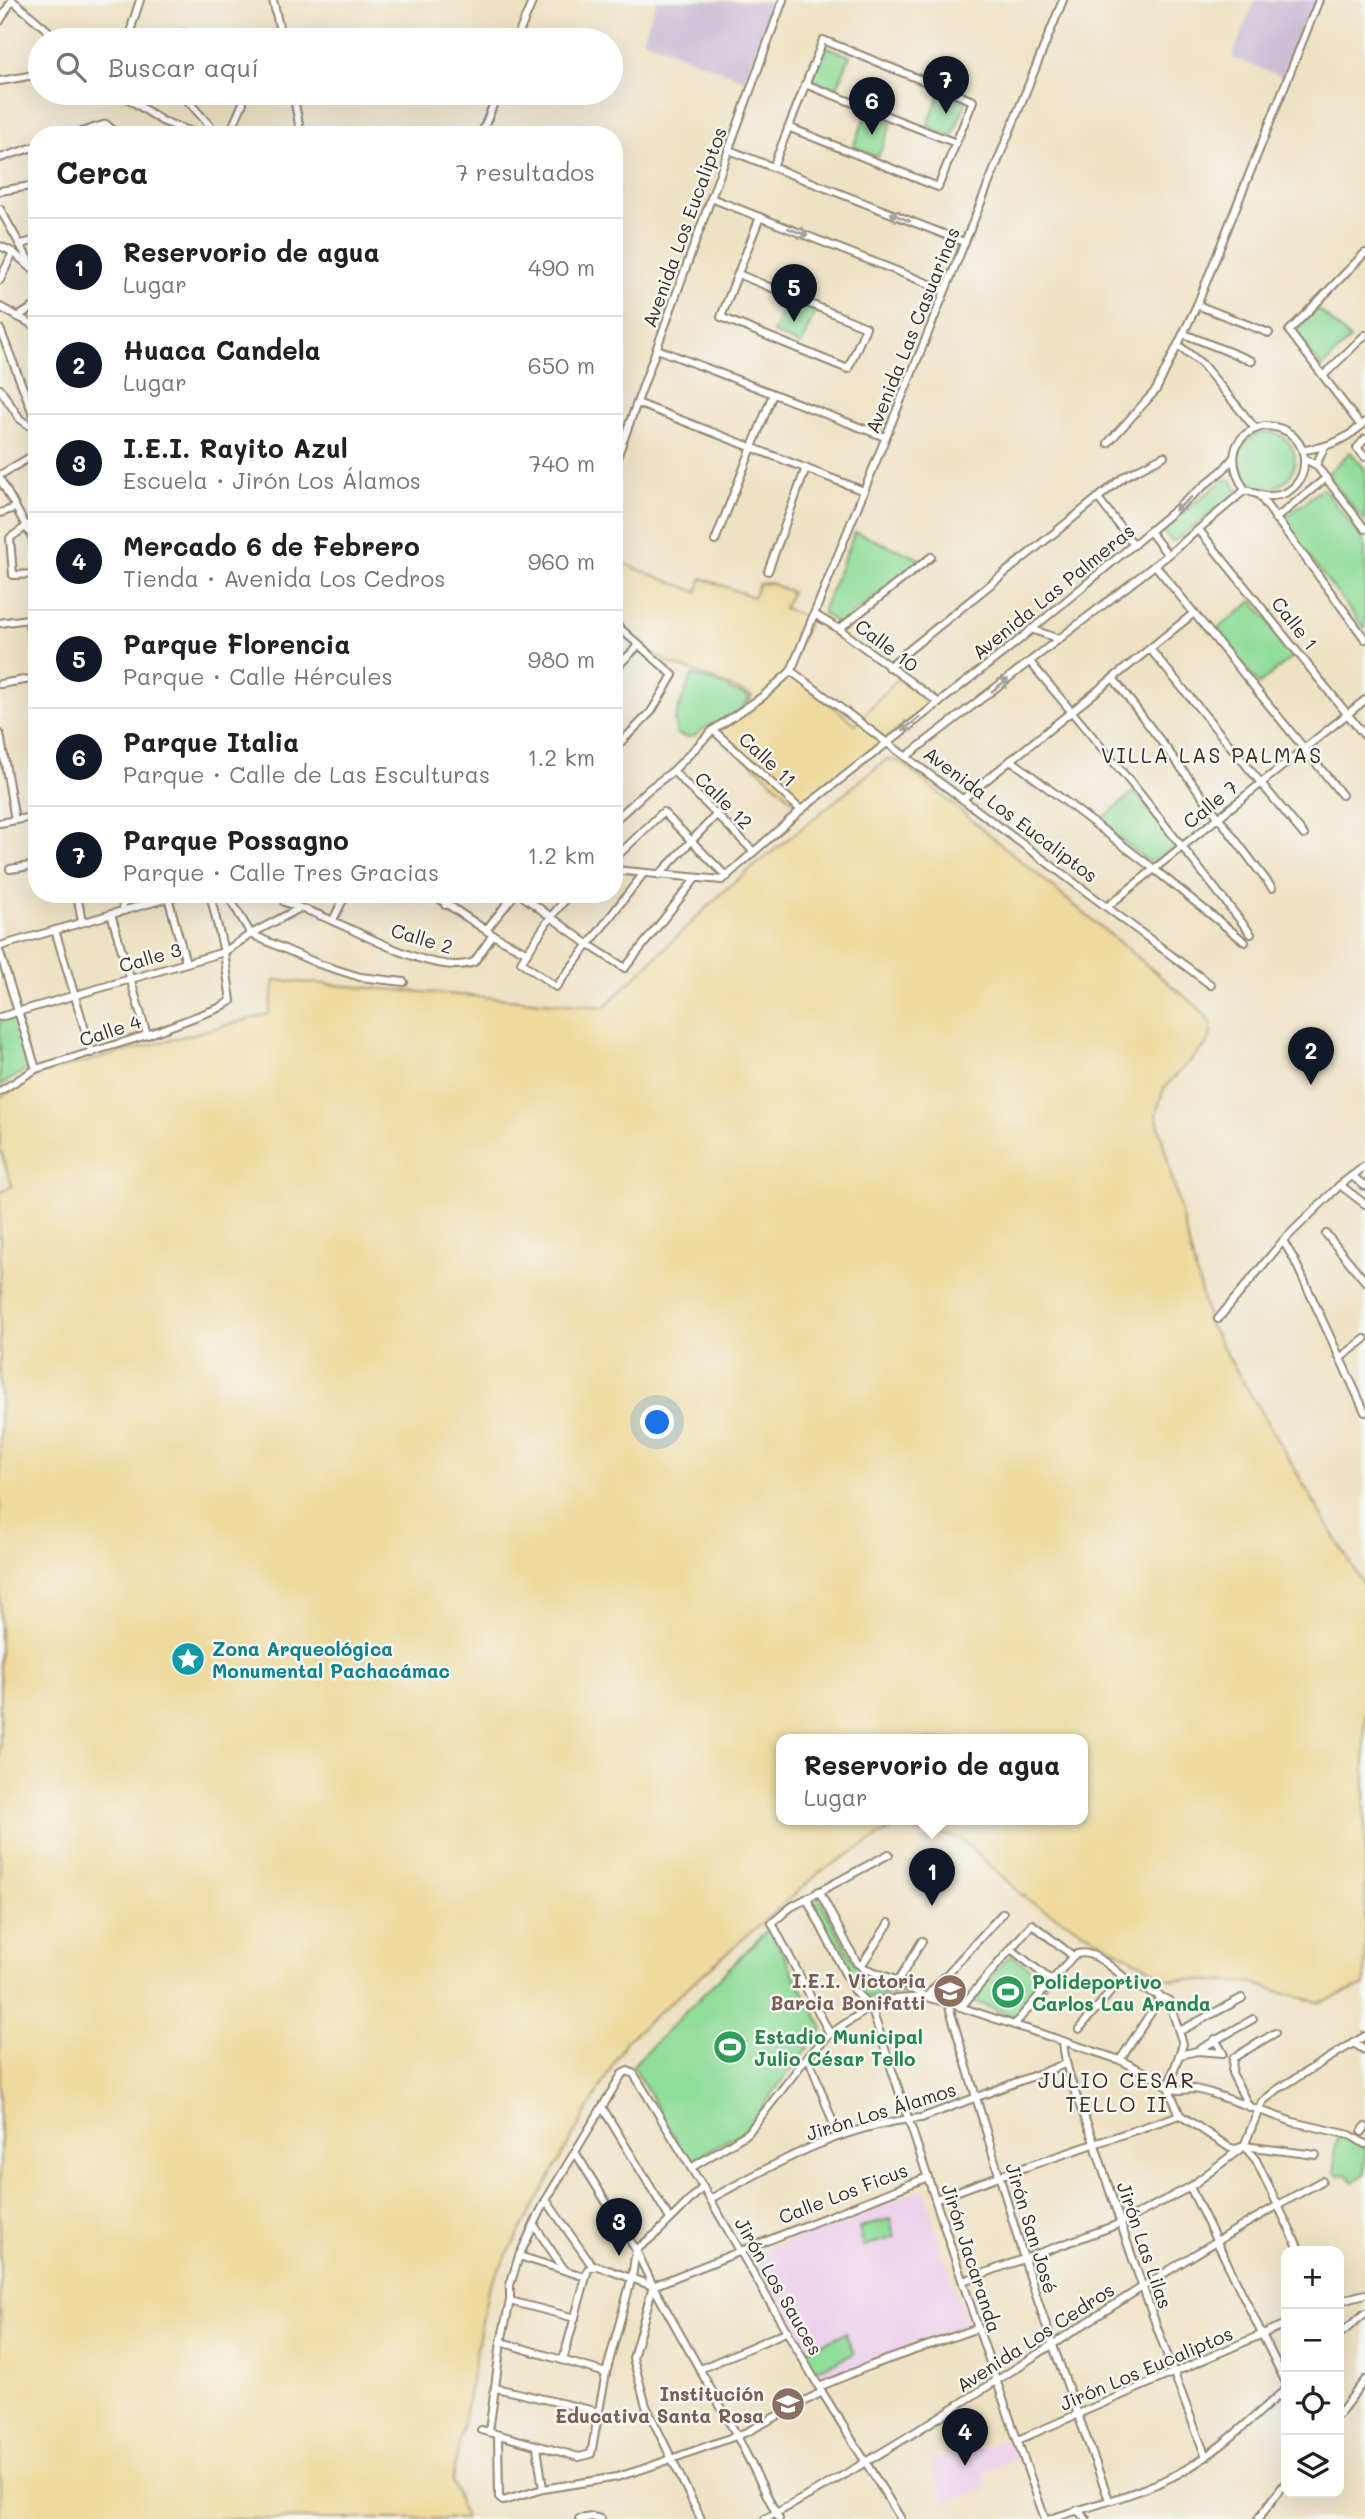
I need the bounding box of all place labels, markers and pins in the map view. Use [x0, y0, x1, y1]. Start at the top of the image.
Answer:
pin: 7 [923, 56, 969, 114]
pin: 6 [849, 77, 895, 135]
pin: 5 [771, 264, 817, 322]
pin: 2 [1288, 1027, 1334, 1085]
place label: Zona Arqueológica Monumental Pachacámac [212, 1636, 450, 1683]
place icon: Zona Arqueológica Monumental Pachacámac [169, 1640, 207, 1678]
pin: 1 [909, 1848, 955, 1906]
place label: I.E.I. Victoria Barcia Bonifatti [771, 1968, 926, 2015]
place label: Polideportivo Carlos Lau Aranda [1032, 1969, 1211, 2016]
school or university icon: I.E.I. Victoria Barcia Bonifatti [931, 1972, 969, 2010]
sports icon: Polideportivo Carlos Lau Aranda [989, 1973, 1027, 2011]
place label: Estadio Municipal Julio César Tello [754, 2024, 923, 2071]
sports icon: Estadio Municipal Julio César Tello [711, 2028, 749, 2066]
pin: 3 [596, 2198, 642, 2256]
place label: Institución Educativa Santa Rosa [555, 2381, 764, 2428]
school or university icon: Institución Educativa Santa Rosa [769, 2385, 807, 2423]
pin: 4 [942, 2408, 988, 2466]

